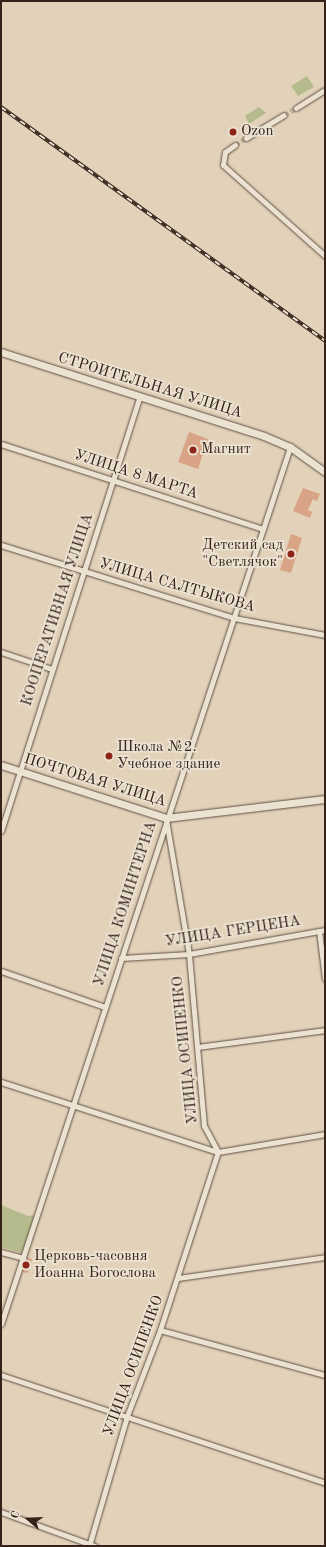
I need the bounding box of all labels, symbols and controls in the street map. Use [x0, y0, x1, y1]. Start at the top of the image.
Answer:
place label: Ozon [241, 123, 274, 141]
marker: Ozon [228, 127, 238, 137]
street label: СТРОИТЕЛЬНАЯ УЛИЦА [56, 349, 244, 423]
place label: Магнит [201, 441, 251, 459]
marker: Магнит [188, 445, 198, 455]
street label: УЛИЦА 8 МАРТА [72, 446, 200, 504]
street label: КООПЕРАТИВНАЯ УЛИЦА [18, 511, 98, 709]
place label: Детский сад "Светлячок" [202, 536, 283, 571]
marker: Детский сад "Светлячок" [286, 549, 296, 559]
street label: УЛИЦА САЛТЫКОВА [97, 555, 257, 617]
place label: Школа №2. Учебное здание [117, 738, 220, 773]
street label: ПОЧТОВАЯ УЛИЦА [22, 751, 168, 811]
marker: Школа №2. Учебное здание [104, 751, 114, 761]
street label: УЛИЦА КОМИНТЕРНА [91, 819, 161, 989]
street label: УЛИЦА ГЕРЦЕНА [164, 912, 302, 952]
street label: УЛИЦА ОСИПЕНКО [169, 975, 203, 1125]
place label: Церковь-часовня Иоанна Богослова [34, 1247, 156, 1282]
marker: Церковь-часовня Иоанна Богослова [21, 1260, 31, 1270]
street label: УЛИЦА ОСИПЕНКО [100, 1293, 168, 1439]
north arrow [8, 1499, 48, 1539]
text: С [10, 1510, 23, 1520]

